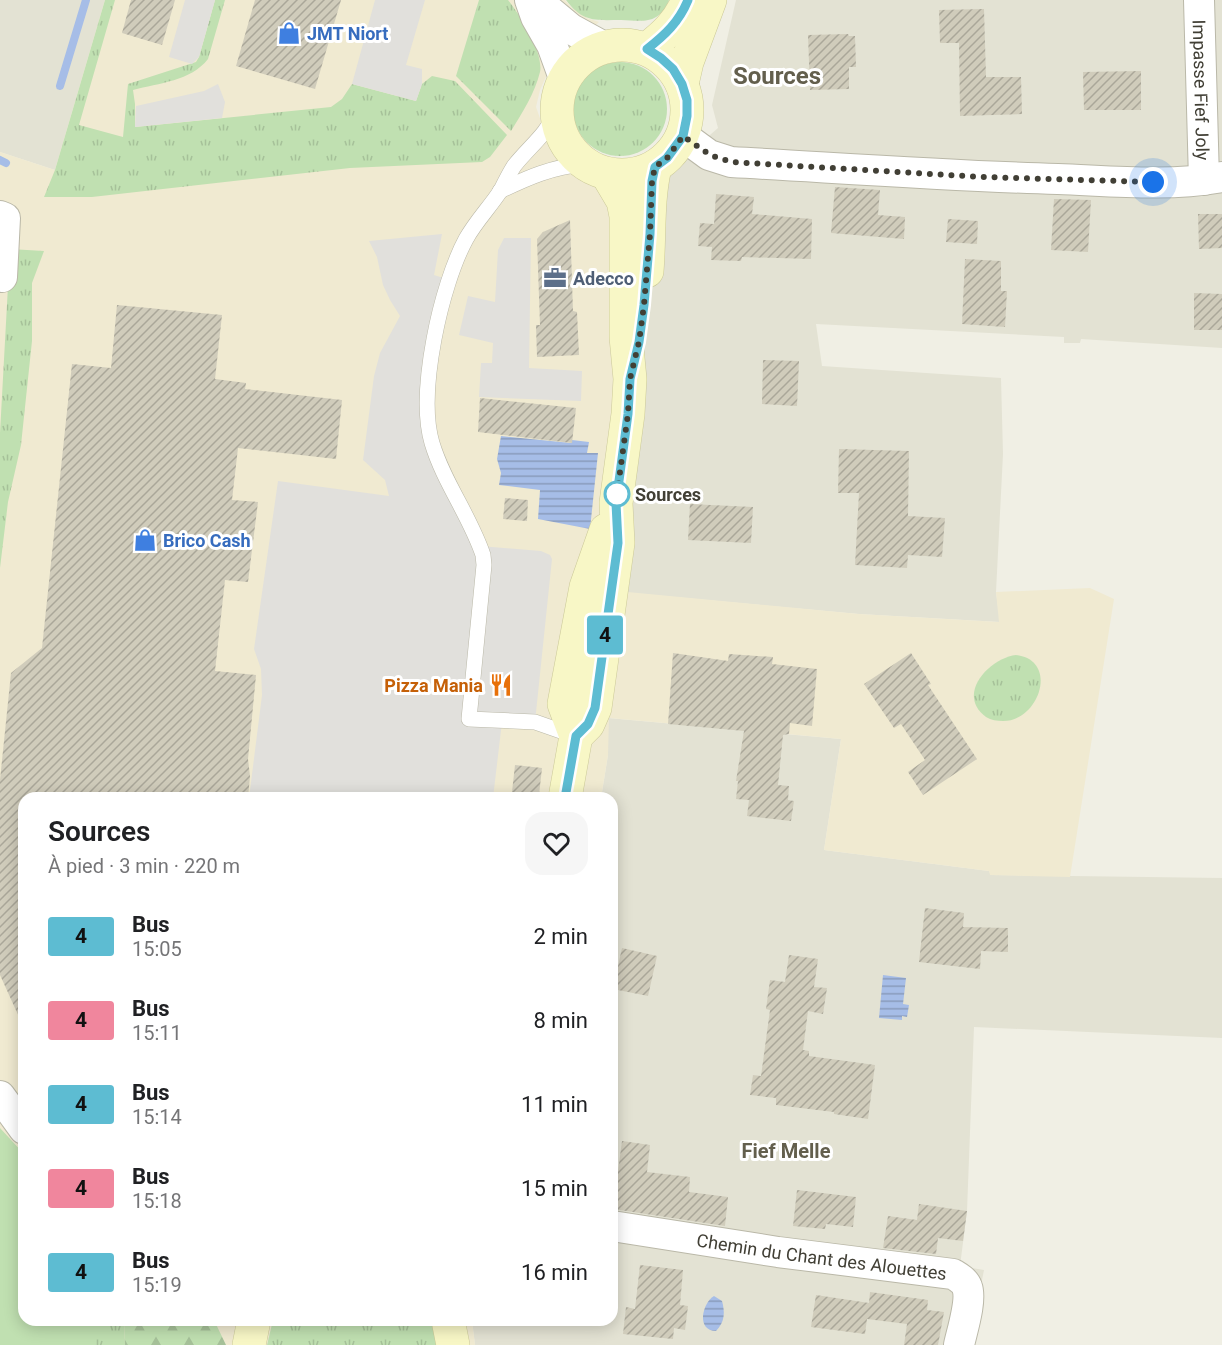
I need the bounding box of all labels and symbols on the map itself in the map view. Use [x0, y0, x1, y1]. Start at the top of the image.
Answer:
street label: Impasse Fief Joly [1189, 19, 1214, 161]
shop icon: JMT Niort [276, 20, 302, 46]
place label: JMT Niort [307, 23, 388, 44]
district label: Sources [733, 62, 821, 90]
your location [1138, 167, 1168, 197]
office icon: Adecco [542, 265, 568, 291]
place label: Adecco [573, 268, 634, 289]
marker: Sources [604, 481, 630, 507]
place label: Sources [635, 484, 701, 505]
shop icon: Brico Cash [132, 527, 158, 553]
place label: Brico Cash [163, 530, 251, 551]
line badge: 4 [586, 616, 624, 654]
restaurant icon: Pizza Mania [488, 672, 514, 698]
place label: Pizza Mania [384, 675, 483, 696]
district label: Fief Melle [742, 1139, 831, 1163]
street label: Chemin du Chant des Alouettes [695, 1229, 948, 1284]

